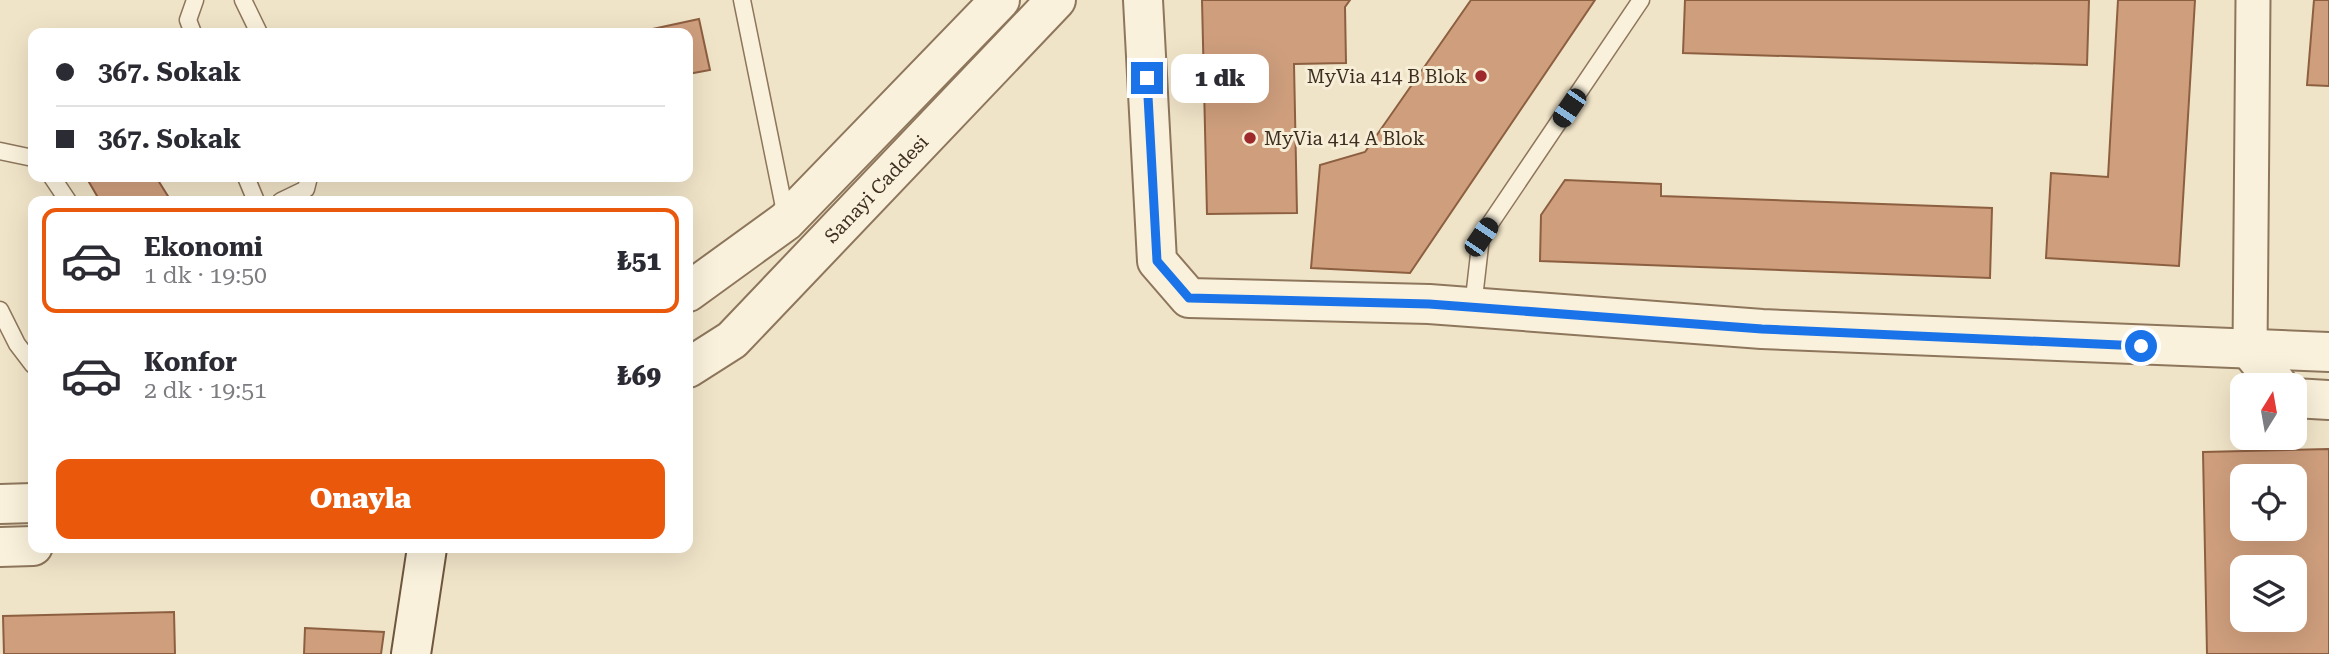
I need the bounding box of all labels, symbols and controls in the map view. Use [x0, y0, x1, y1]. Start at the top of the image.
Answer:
callout: 1 dk [1172, 54, 1270, 102]
text: 367. Sokak [98, 57, 241, 87]
route end [1131, 62, 1163, 94]
text: 1 dk [1195, 65, 1245, 92]
place label: MyVia 414 B Blok [1307, 65, 1467, 88]
marker: MyVia 414 B Blok [1473, 68, 1489, 84]
car [1549, 85, 1590, 131]
text: 367. Sokak [98, 124, 241, 154]
place label: MyVia 414 A Blok [1264, 127, 1425, 150]
marker: MyVia 414 A Blok [1242, 130, 1258, 146]
street label: Sanayi Caddesi [820, 131, 933, 248]
car [1461, 214, 1502, 260]
icon: car [60, 229, 123, 292]
text: Ekonomi [144, 232, 263, 262]
text: ₺51 [617, 246, 661, 276]
text: 1 dk · 19:50 [144, 262, 267, 289]
route start [2125, 330, 2157, 362]
icon: car [60, 344, 123, 407]
text: Konfor [144, 347, 237, 377]
text: ₺69 [617, 361, 661, 391]
north arrow [2230, 373, 2306, 450]
map controls [2230, 373, 2307, 632]
text: 2 dk · 19:51 [144, 377, 267, 404]
button: Onayla [56, 459, 665, 539]
button: locate [2230, 464, 2307, 541]
button: layers [2230, 555, 2307, 632]

